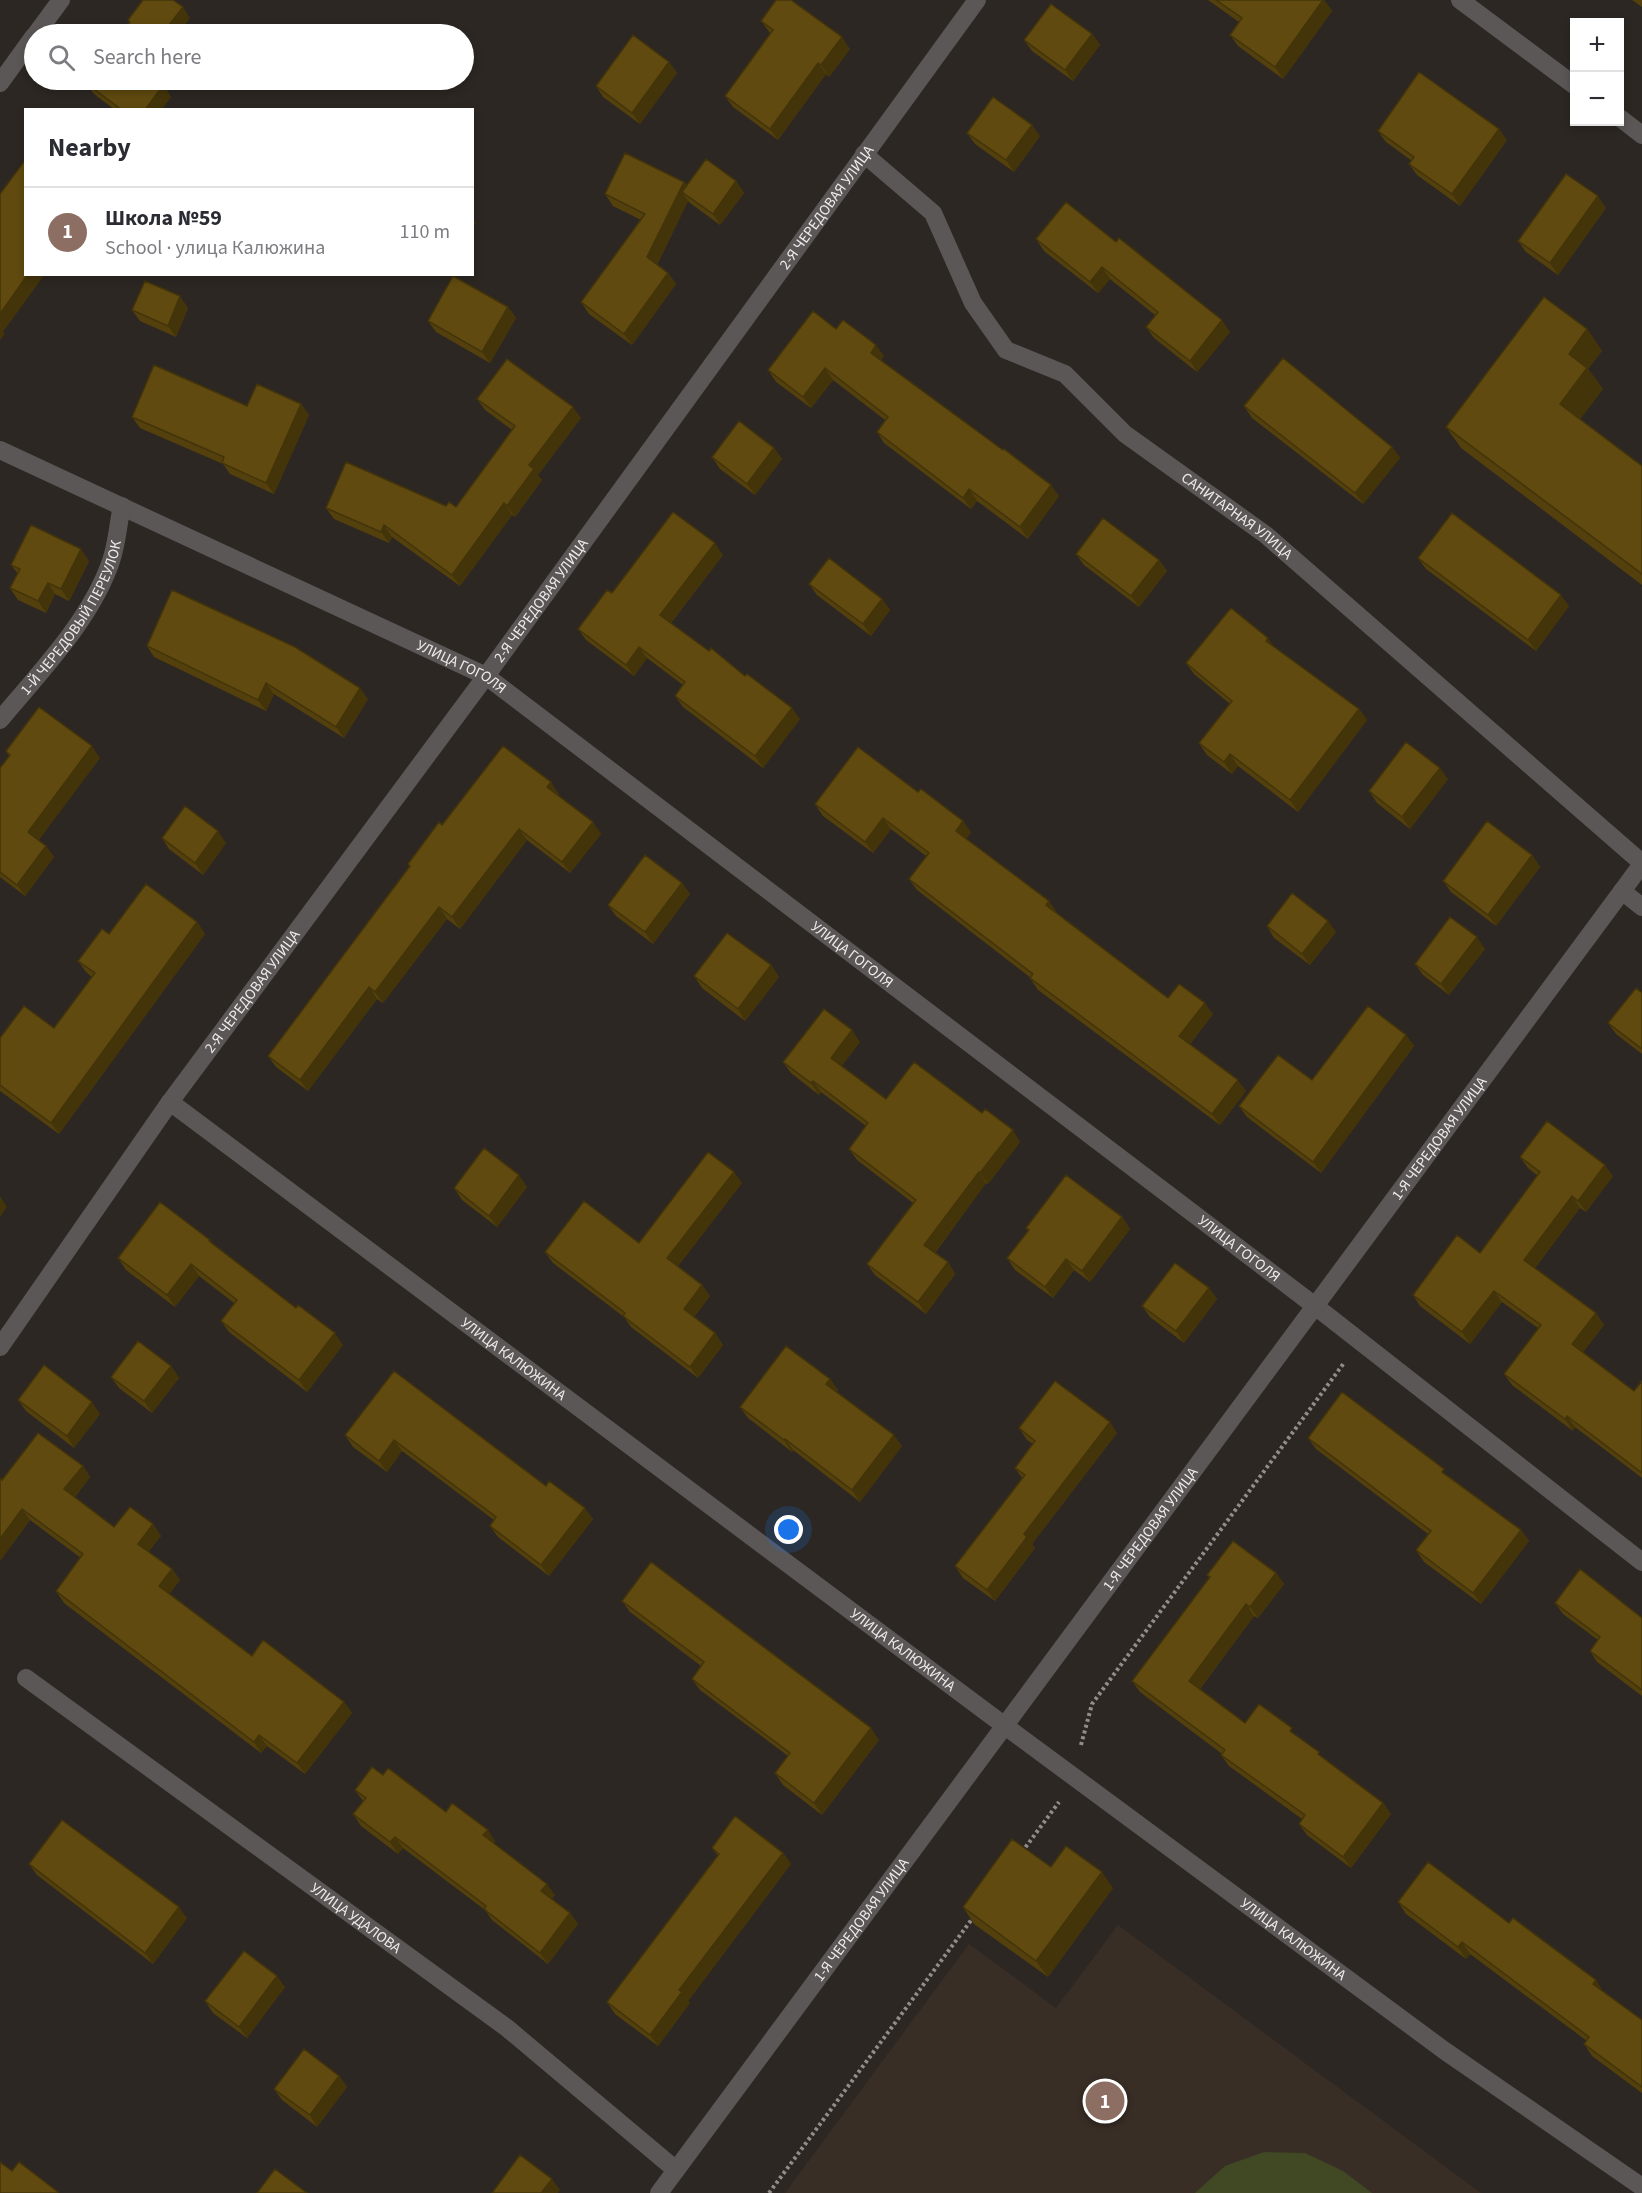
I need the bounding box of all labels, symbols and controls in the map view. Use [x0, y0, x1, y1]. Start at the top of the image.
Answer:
map controls [1570, 18, 1624, 126]
button: + [1570, 18, 1624, 72]
search box [24, 24, 474, 90]
icon: search [45, 41, 78, 74]
text: Search here [93, 41, 201, 73]
button: − [1570, 72, 1624, 126]
text: Nearby [48, 129, 131, 166]
street label: 2-Я ЧЕРЕДОВАЯ УЛИЦА [775, 140, 880, 274]
text: Школа №59 [105, 202, 222, 234]
text: 1 [62, 218, 73, 246]
text: 110 m [400, 218, 450, 246]
text: School · улица Калюжина [105, 234, 325, 262]
street label: САНИТАРНАЯ УЛИЦА [1177, 468, 1298, 565]
street label: 2-Я ЧЕРЕДОВАЯ УЛИЦА [489, 534, 594, 667]
street label: 1-Й ЧЕРЕДОВЫЙ ПЕРЕУЛОК [16, 538, 127, 700]
street label: УЛИЦА ГОГОЛЯ [413, 635, 511, 699]
street label: УЛИЦА ГОГОЛЯ [806, 917, 898, 993]
street label: 2-Я ЧЕРЕДОВАЯ УЛИЦА [200, 925, 306, 1058]
street label: 1-Я ЧЕРЕДОВАЯ УЛИЦА [1387, 1072, 1493, 1205]
street label: УЛИЦА ГОГОЛЯ [1193, 1211, 1285, 1287]
street label: УЛИЦА КАЛЮЖИНА [456, 1313, 571, 1406]
street label: 1-Я ЧЕРЕДОВАЯ УЛИЦА [1098, 1462, 1204, 1595]
your location [774, 1515, 803, 1544]
street label: УЛИЦА КАЛЮЖИНА [845, 1604, 961, 1697]
street label: 1-Я ЧЕРЕДОВАЯ УЛИЦА [809, 1853, 915, 1986]
street label: УЛИЦА УДАЛОВА [306, 1878, 406, 1959]
street label: УЛИЦА КАЛЮЖИНА [1236, 1893, 1351, 1986]
pin: 1 [1086, 2078, 1124, 2124]

